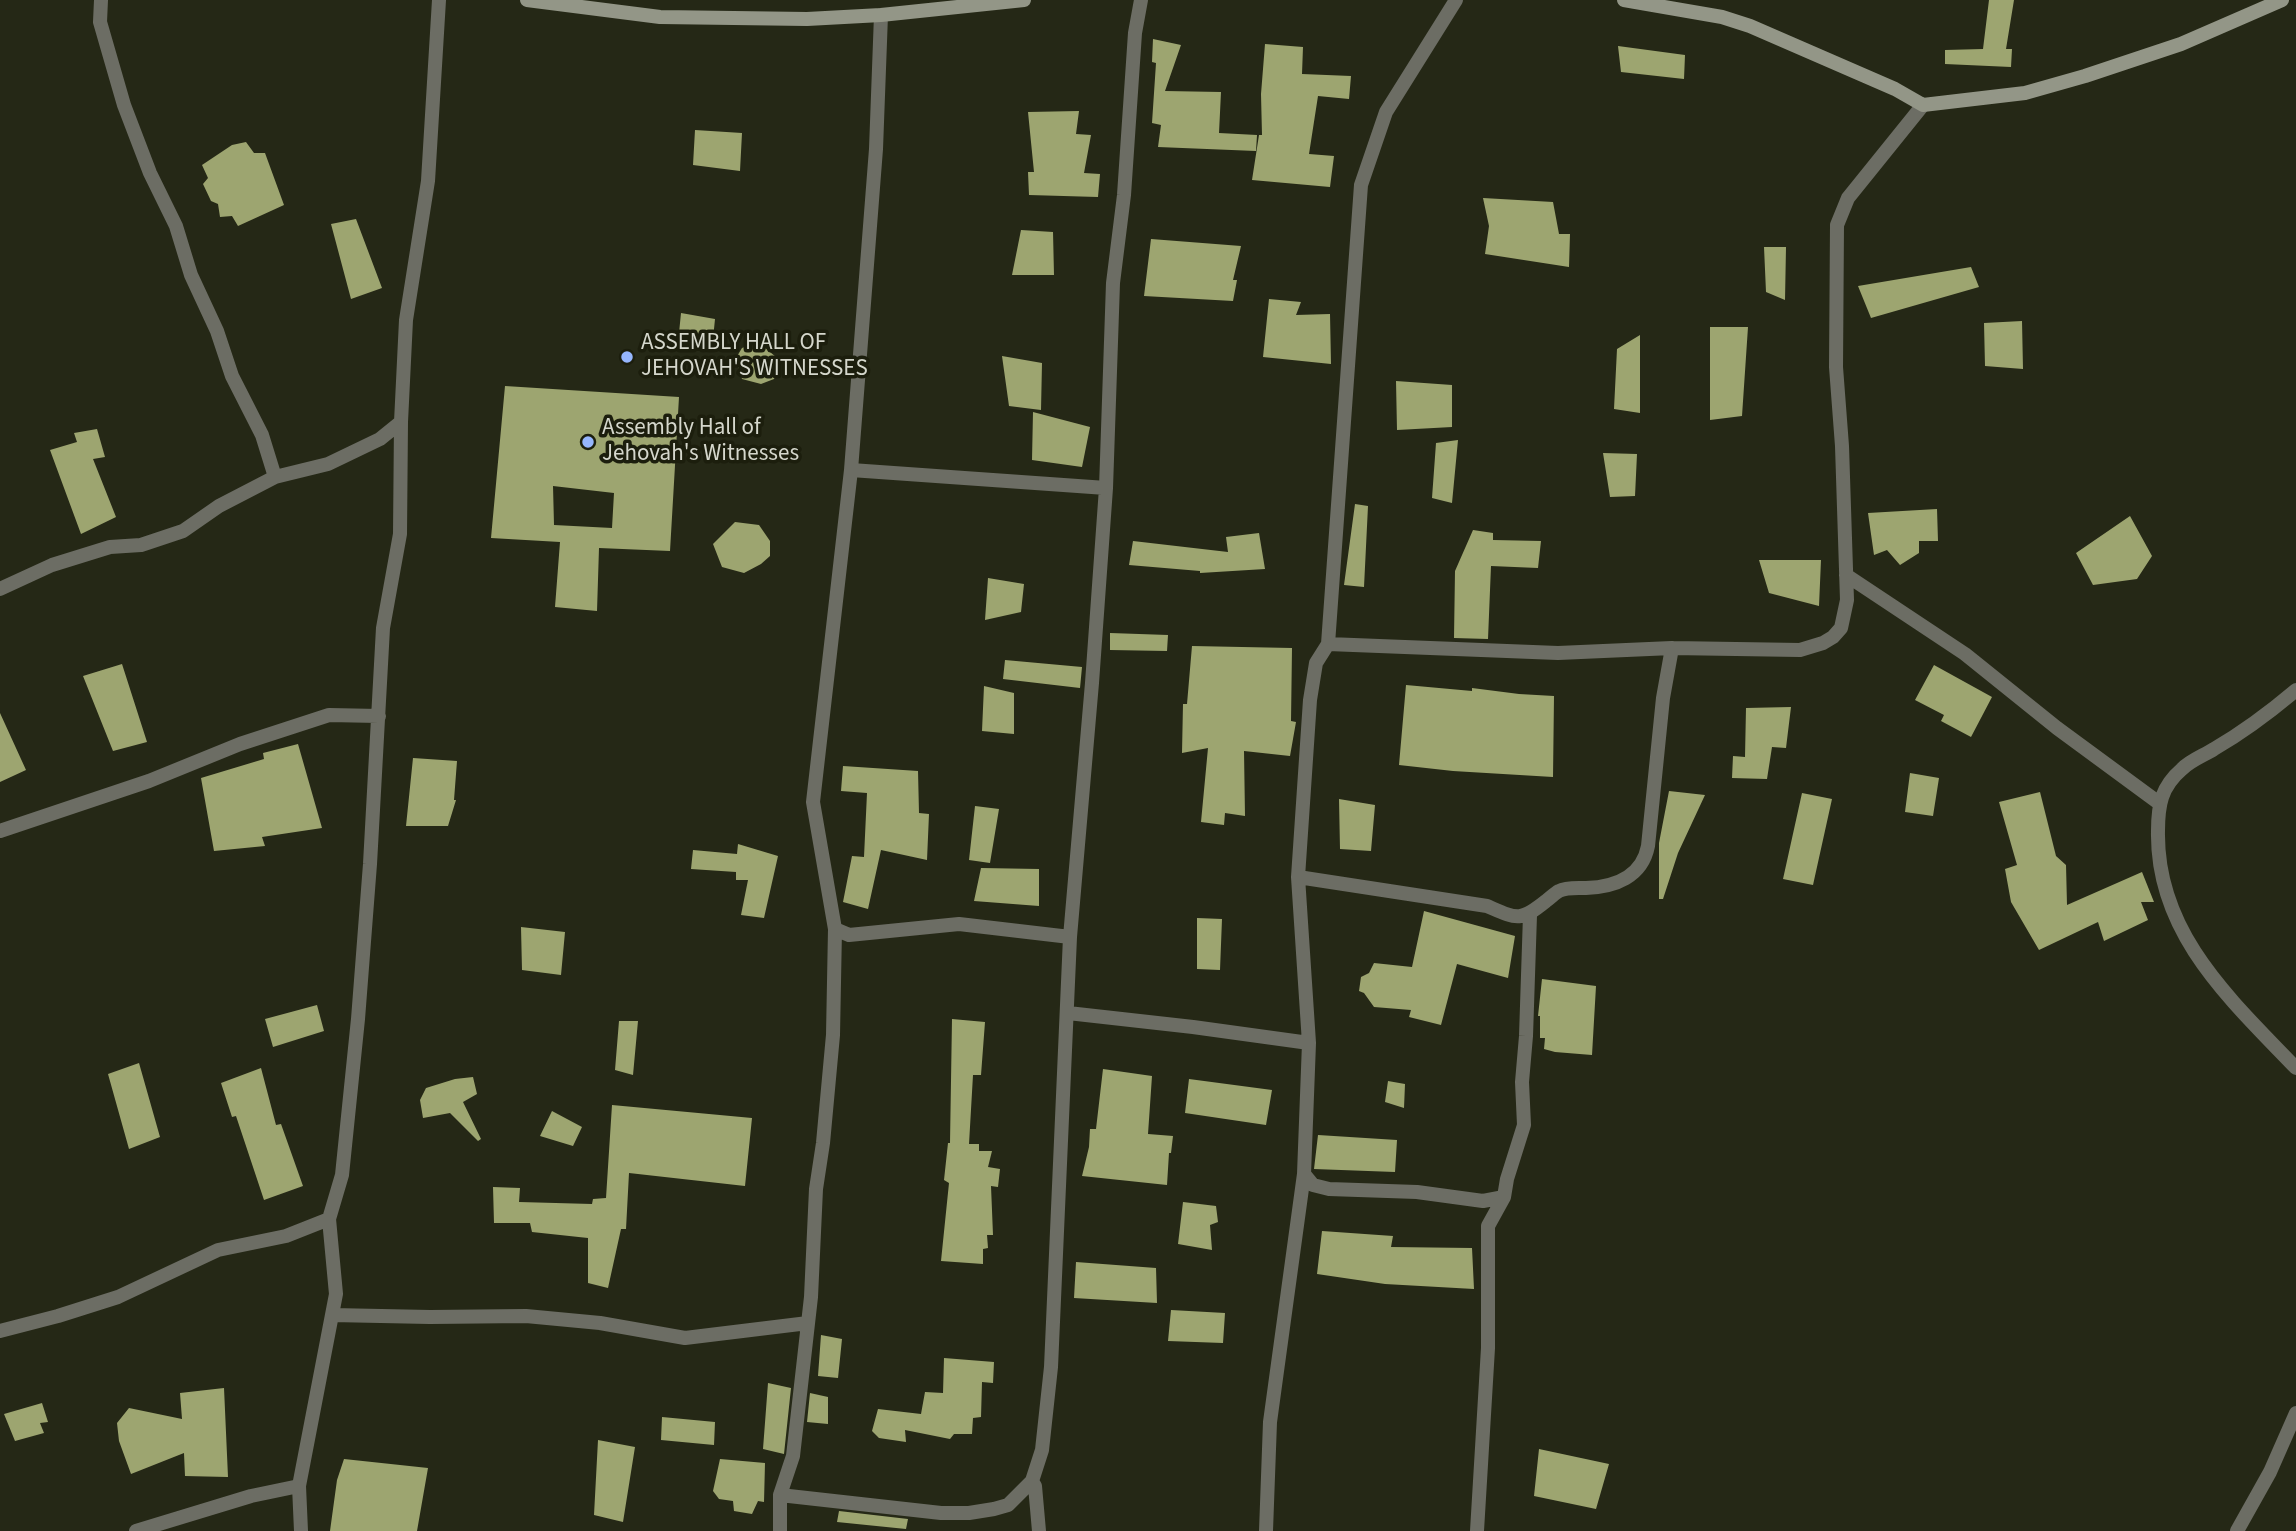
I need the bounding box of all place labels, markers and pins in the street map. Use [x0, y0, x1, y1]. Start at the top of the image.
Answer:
place label: ASSEMBLY HALL OF JEHOVAH'S WITNESSES [641, 330, 868, 384]
marker: ASSEMBLY HALL OF JEHOVAH'S WITNESSES [619, 349, 635, 365]
place label: Assembly Hall of Jehovah's Witnesses [602, 415, 799, 469]
marker: Assembly Hall of Jehovah's Witnesses [580, 434, 596, 450]

